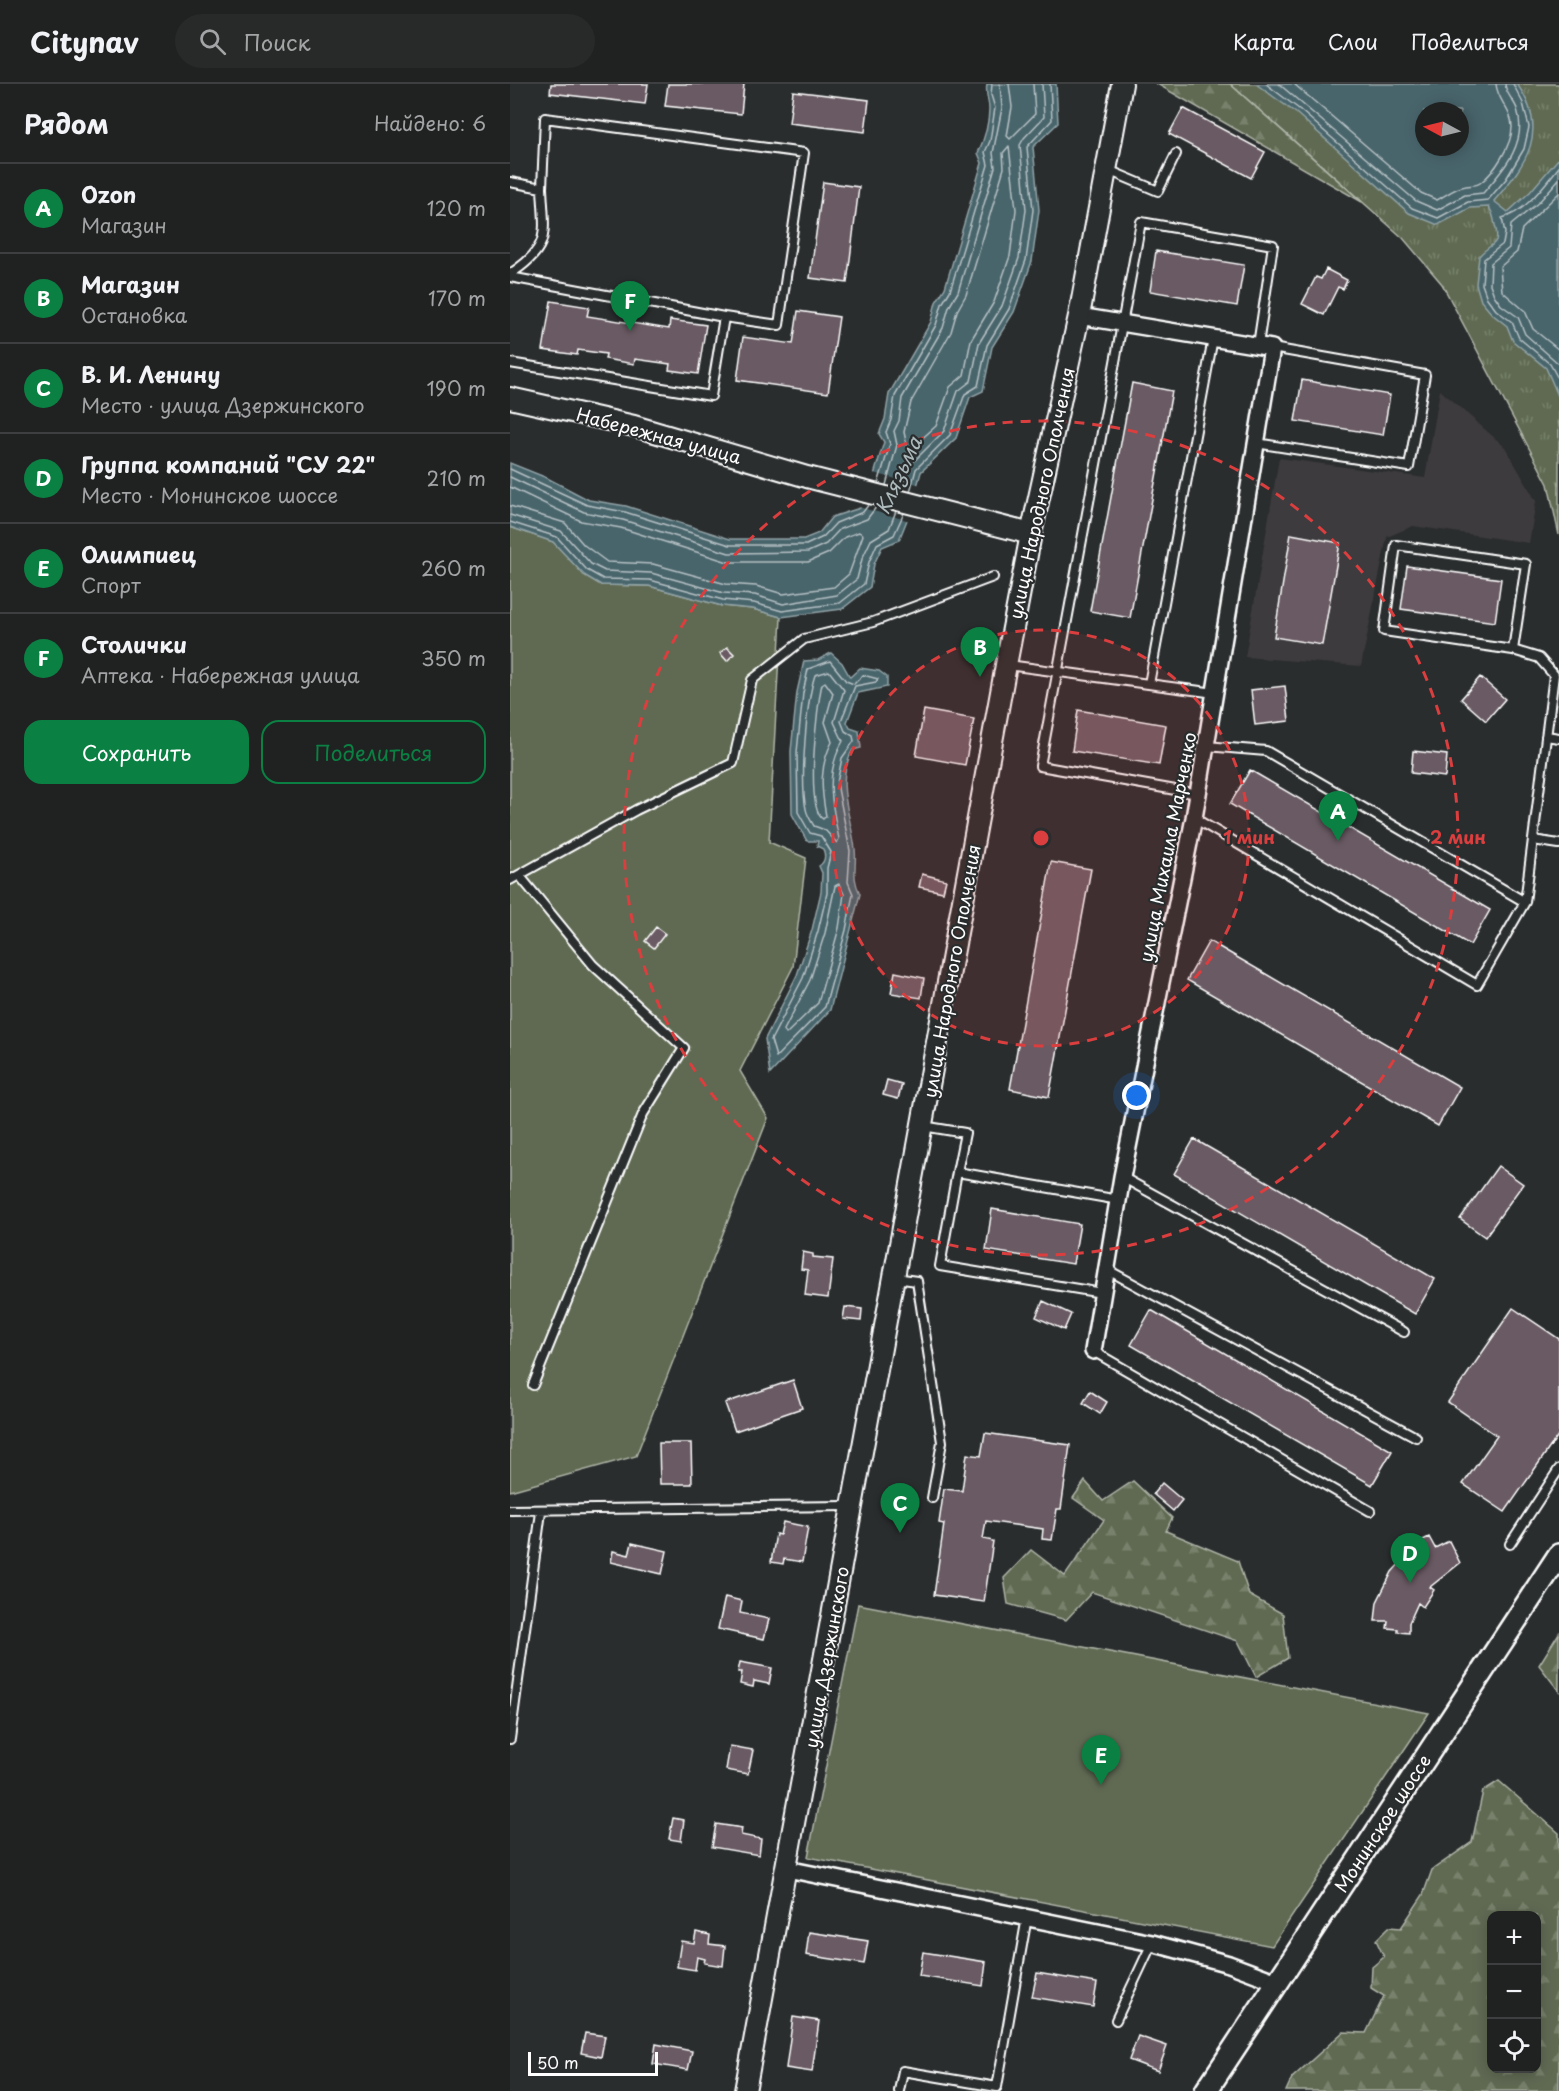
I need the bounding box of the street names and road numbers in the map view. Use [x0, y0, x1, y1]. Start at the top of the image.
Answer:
street label: улица Народного Ополчения [1001, 365, 1081, 621]
street label: Набережная улица [574, 400, 745, 470]
street label: улица Михаила Марченко [1131, 730, 1203, 964]
street label: улица Народного Ополчения [915, 842, 987, 1100]
street label: улица Дзержинского [797, 1564, 855, 1750]
street label: Монинское шоссе [1327, 1749, 1437, 1897]

